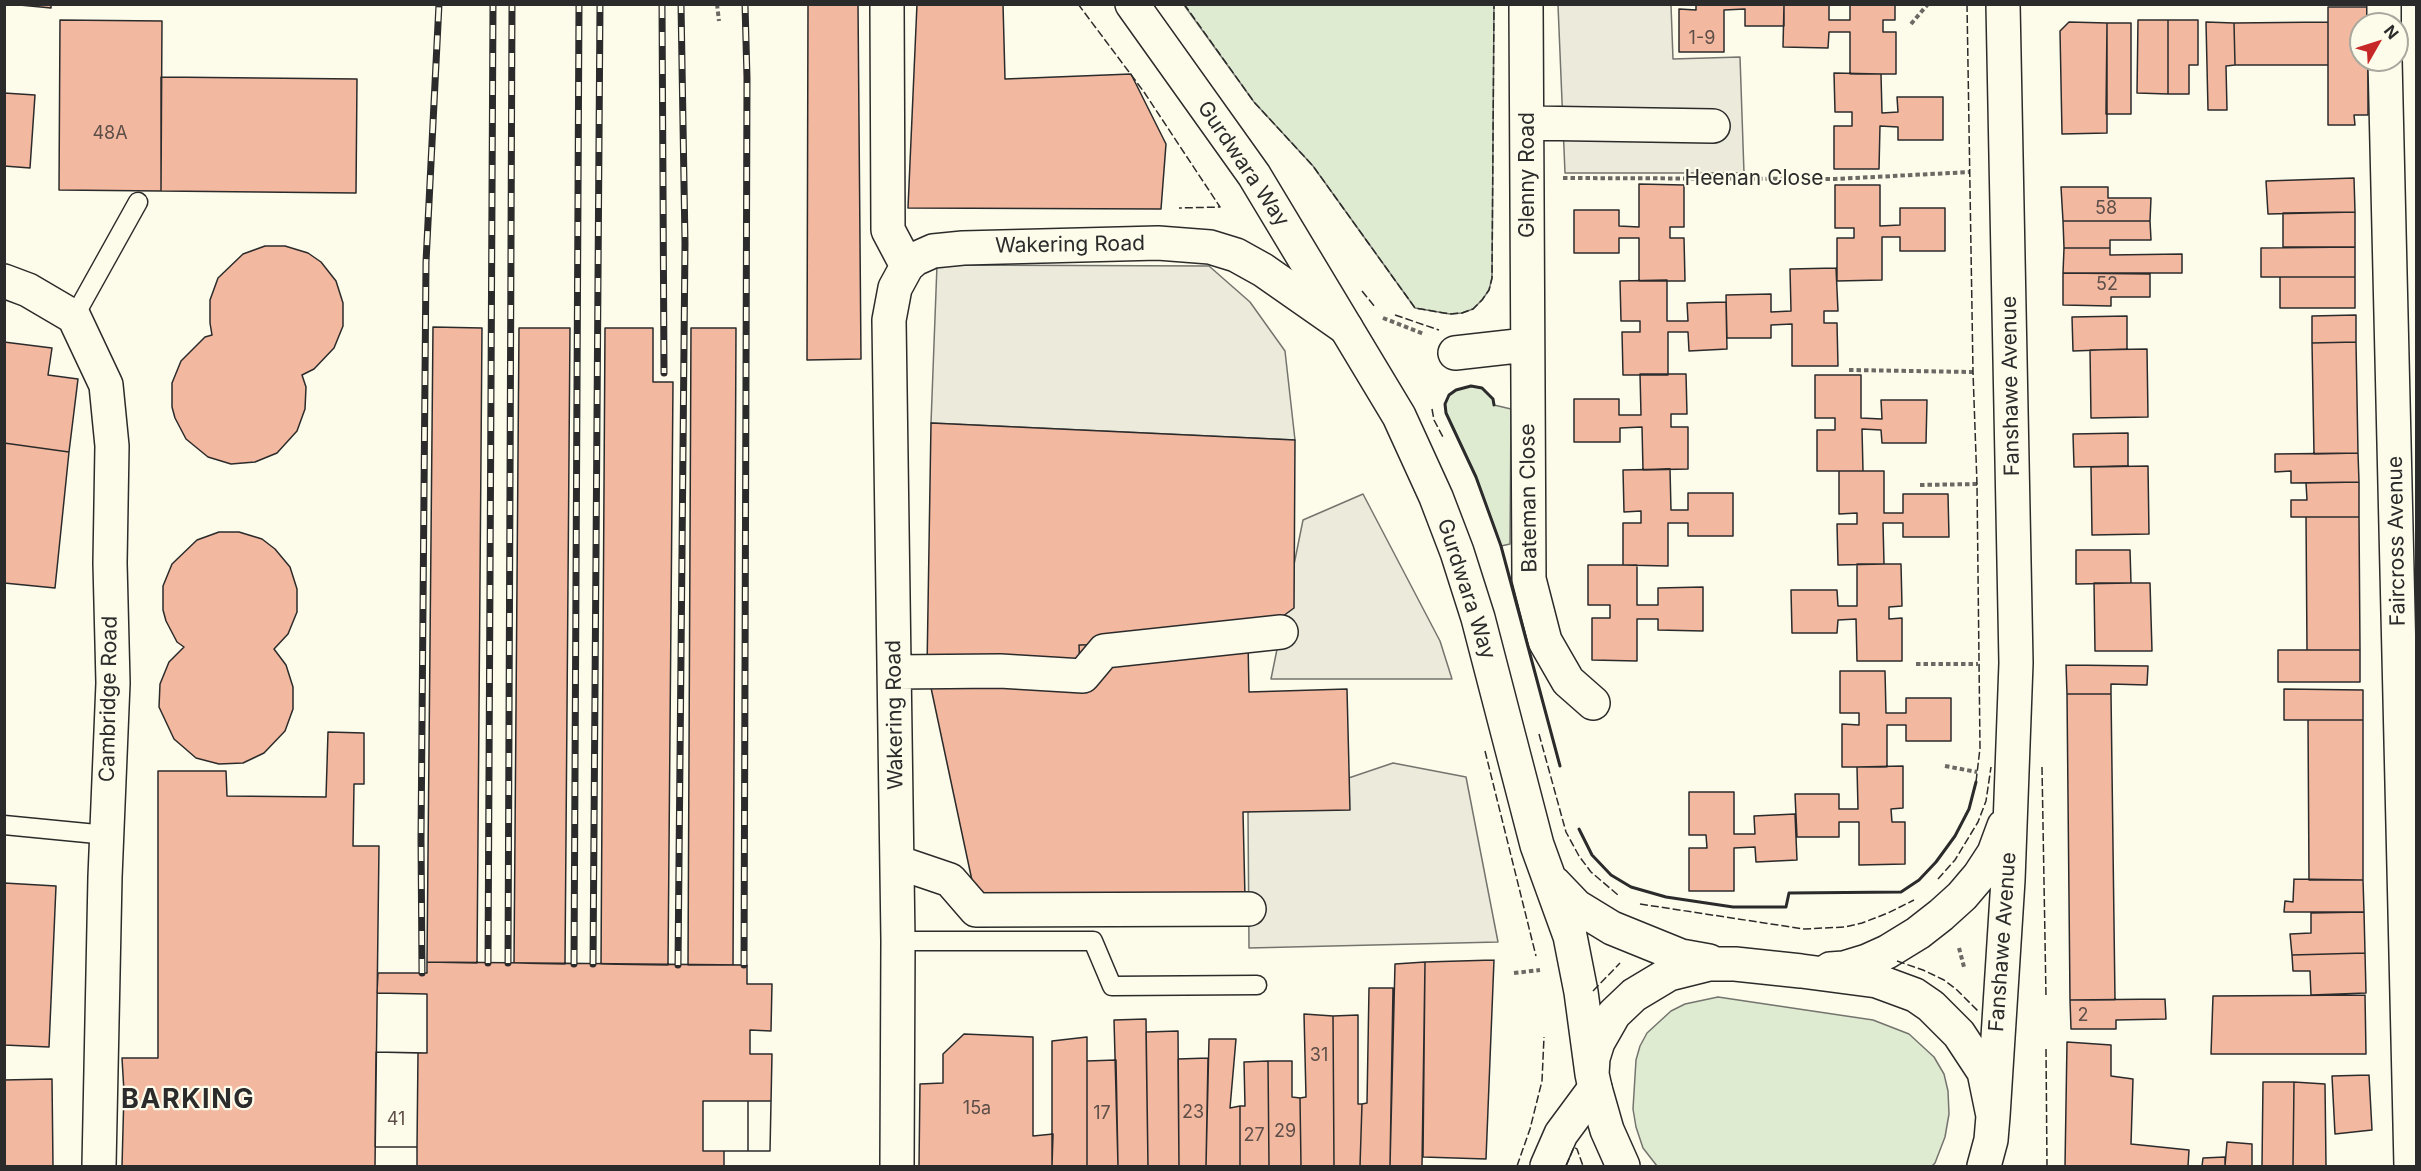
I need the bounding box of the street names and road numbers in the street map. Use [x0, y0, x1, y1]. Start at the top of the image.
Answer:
street label: Gurdwara Way [1192, 96, 1294, 232]
street label: Glenny Road [1515, 112, 1541, 238]
street label: Heenan Close [1685, 166, 1823, 192]
street label: Wakering Road [995, 231, 1145, 259]
street label: Fanshawe Avenue [1997, 296, 2025, 476]
street label: Bateman Close [1515, 423, 1543, 573]
street label: Faircross Avenue [2383, 456, 2411, 626]
street label: Gurdwara Way [1431, 516, 1501, 662]
street label: Cambridge Road [95, 616, 123, 782]
street label: Wakering Road [881, 640, 909, 790]
street label: Fanshawe Avenue [1984, 851, 2022, 1033]

